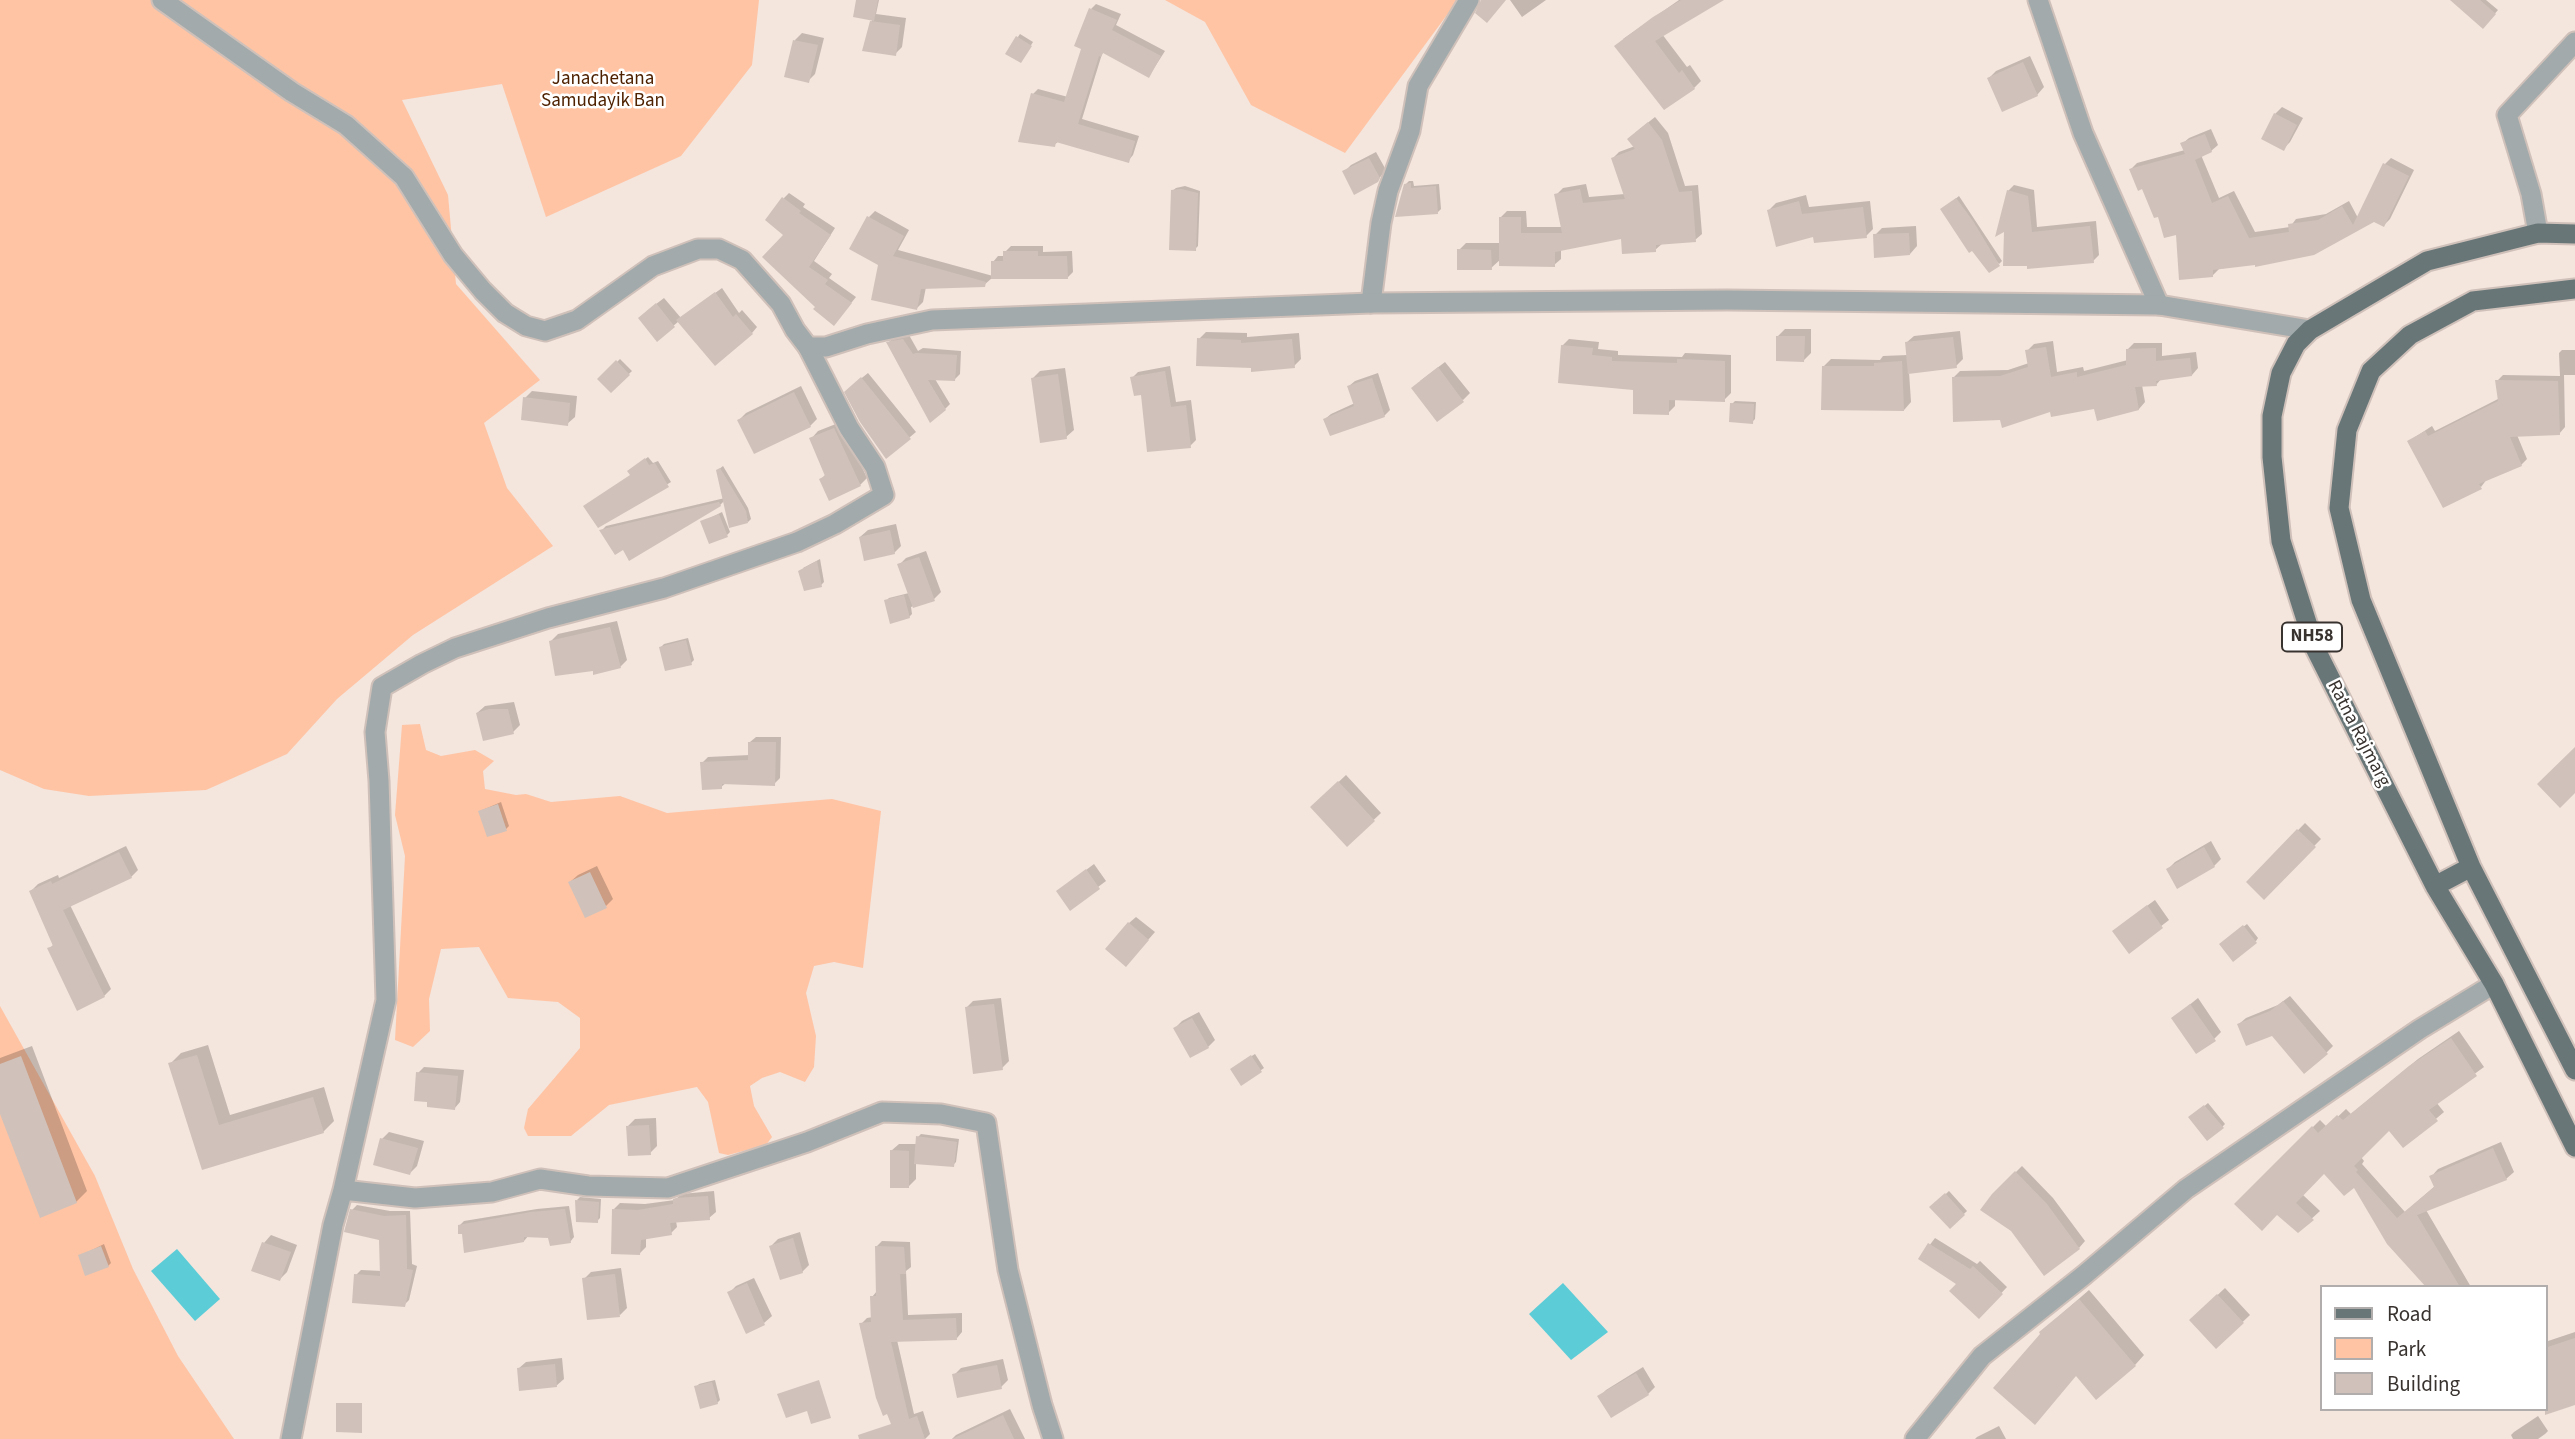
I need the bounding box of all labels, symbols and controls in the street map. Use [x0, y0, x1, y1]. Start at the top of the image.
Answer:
park label: Janachetana Samudayik Ban [541, 69, 665, 113]
road number: NH58 [2282, 622, 2342, 652]
street label: Ratna Rajmarg [2321, 677, 2395, 791]
legend [2320, 1285, 2547, 1411]
text: Road [2387, 1299, 2432, 1329]
text: Park [2387, 1334, 2426, 1364]
text: Building [2387, 1369, 2460, 1399]

